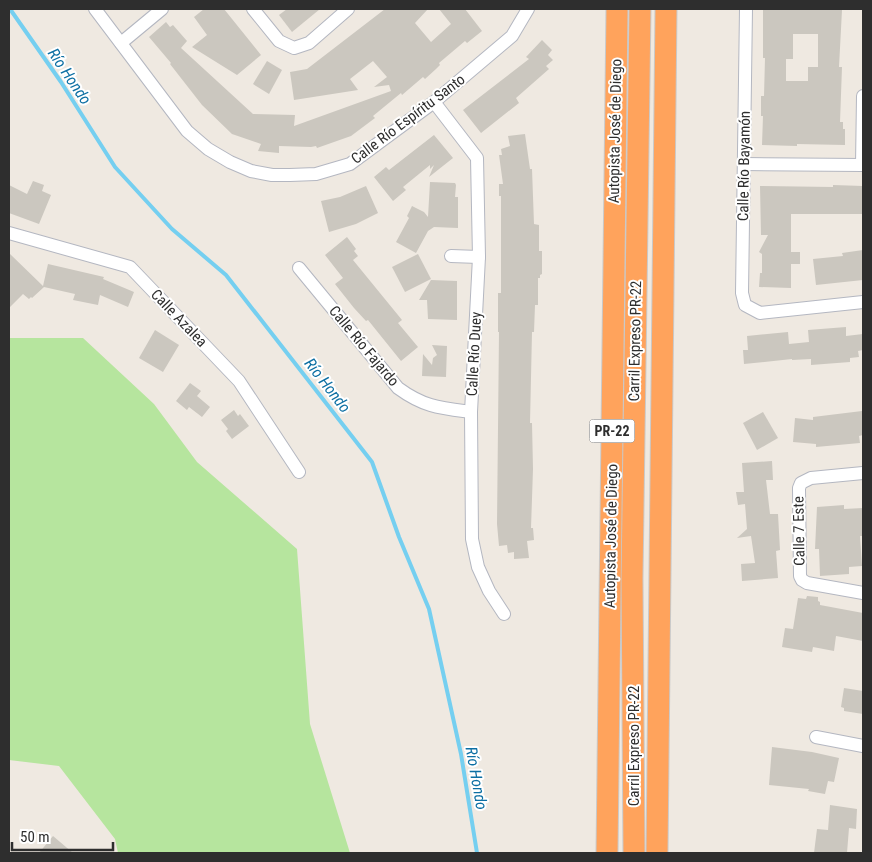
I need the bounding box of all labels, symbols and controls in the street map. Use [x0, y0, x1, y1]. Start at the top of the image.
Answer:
water label: Río Hondo [44, 45, 95, 108]
street label: Autopista José de Diego [605, 59, 625, 203]
street label: Calle Río Espíritu Santo [348, 70, 468, 168]
street label: Calle Río Bayamón [734, 111, 754, 221]
street label: Carril Expreso PR-22 [625, 281, 645, 401]
street label: Calle Azalea [147, 285, 211, 351]
street label: Calle Río Fajardo [325, 302, 403, 390]
street label: Calle Río Duey [463, 311, 485, 397]
water label: Río Hondo [300, 354, 355, 416]
road number: PR-22 [590, 420, 634, 442]
street label: Autopista José de Diego [601, 464, 621, 608]
street label: Calle 7 Este [789, 496, 809, 566]
street label: Carril Expreso PR-22 [625, 686, 643, 806]
water label: Río Hondo [462, 745, 491, 811]
scale bar [12, 820, 114, 852]
text: 50 m [20, 828, 50, 846]

